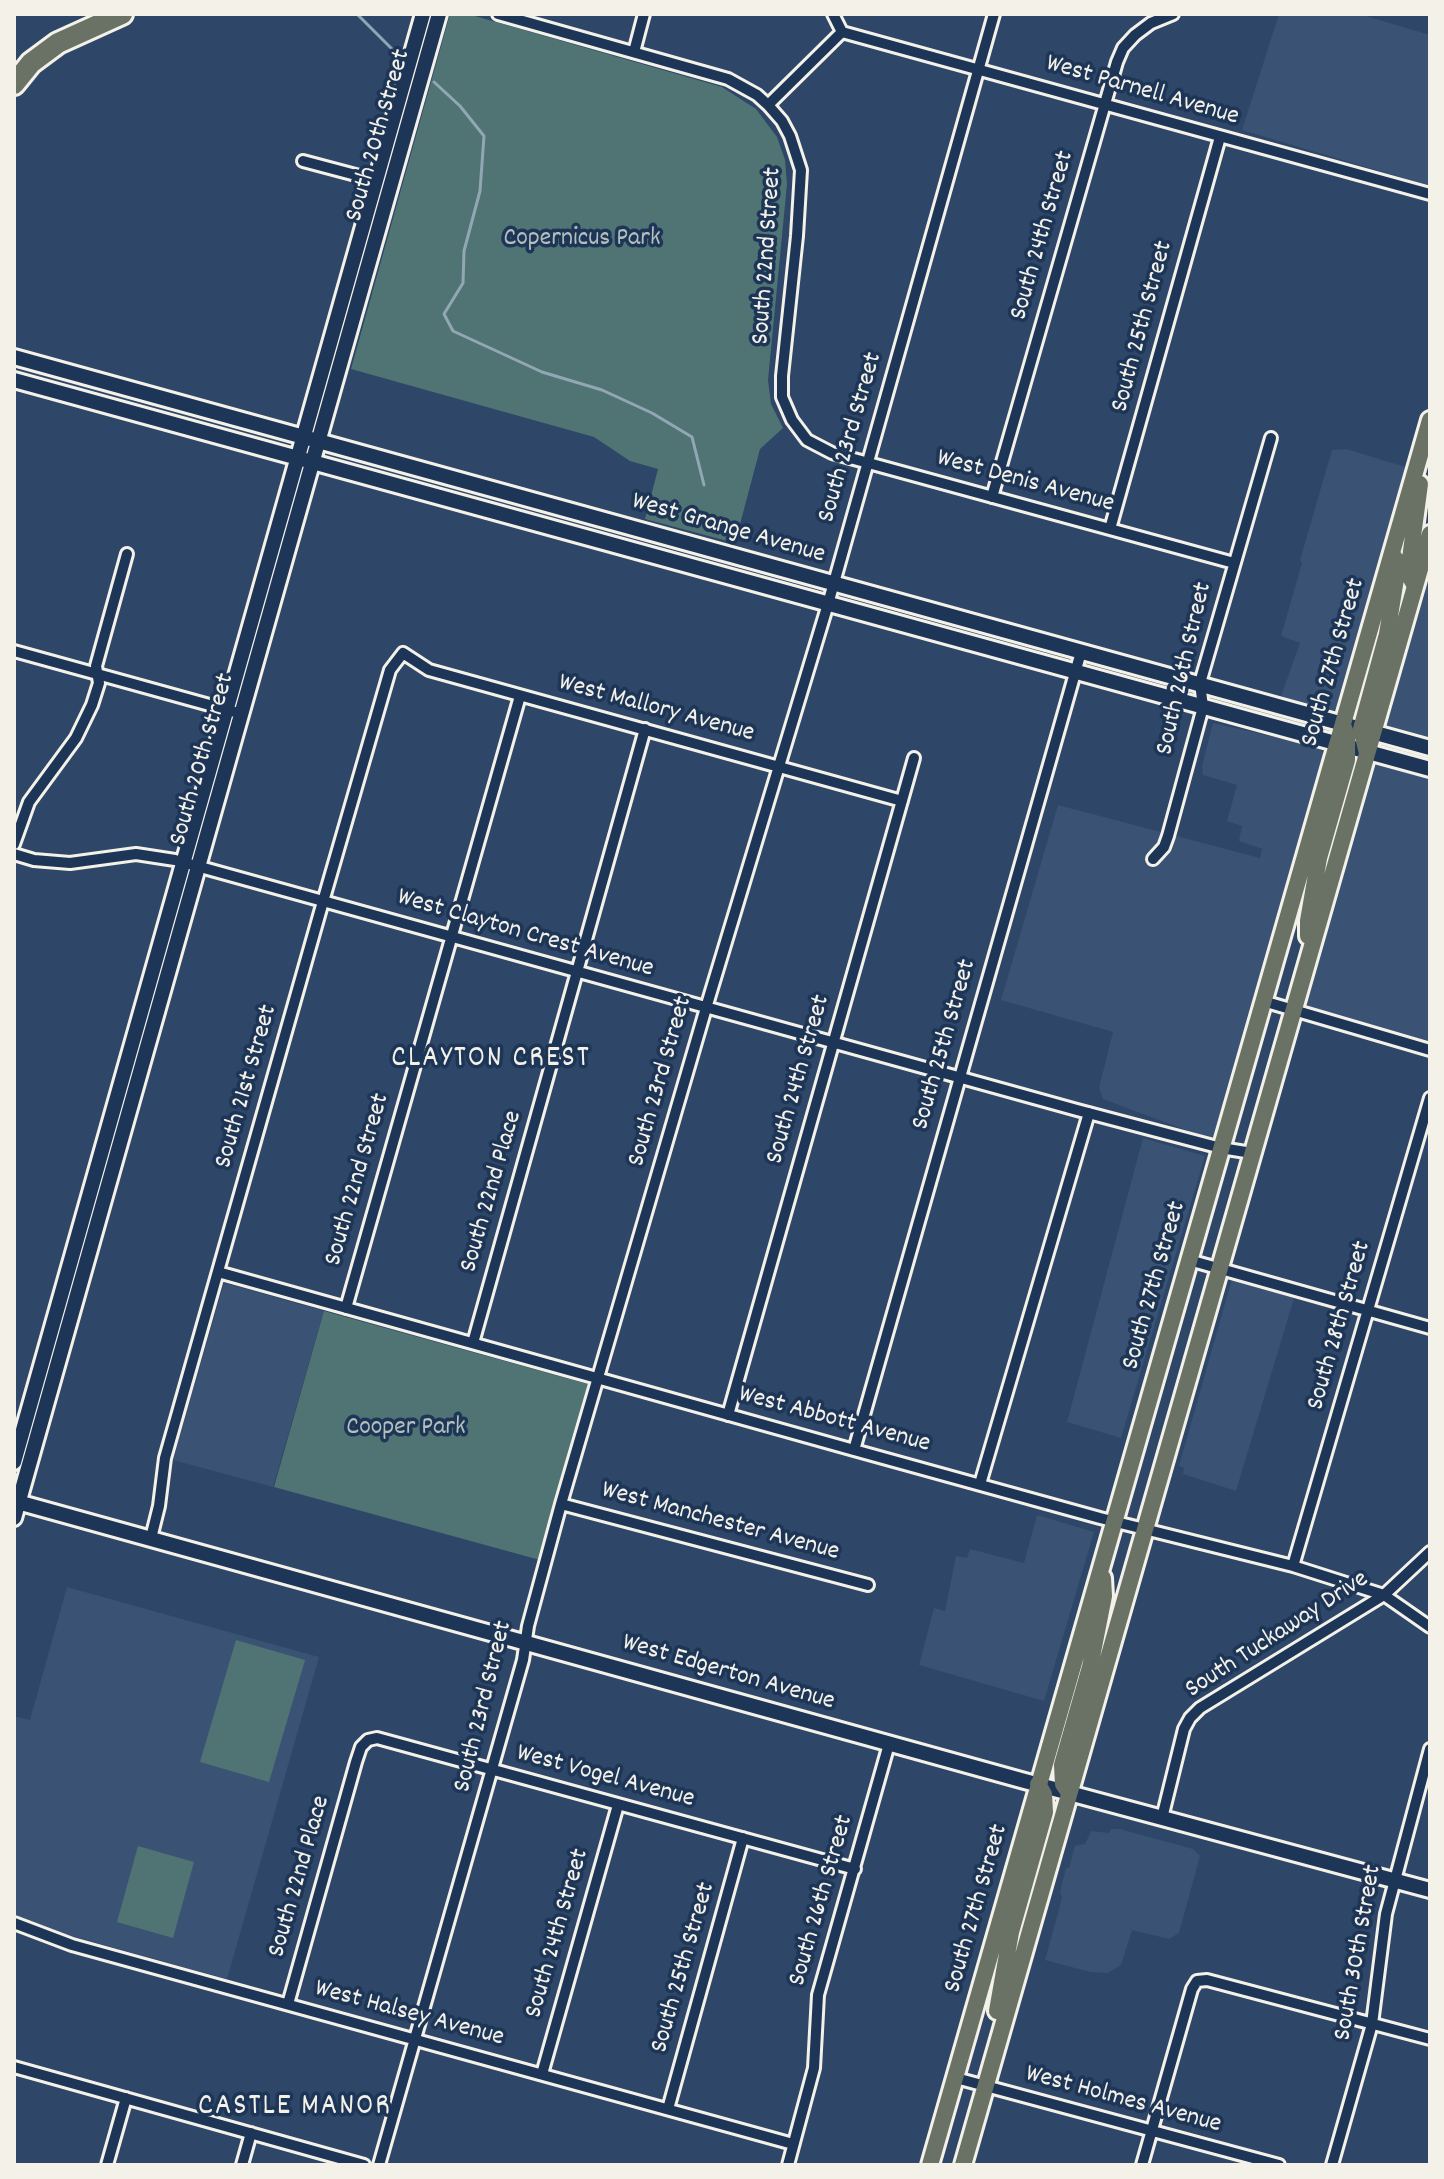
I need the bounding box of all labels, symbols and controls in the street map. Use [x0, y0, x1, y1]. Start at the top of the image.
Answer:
street label: South 20th Street [340, 46, 420, 226]
street label: West Parnell Avenue [1042, 50, 1242, 134]
street label: South 24th Street [1005, 148, 1083, 324]
street label: South 22nd Street [747, 166, 791, 346]
park label: Copernicus Park [503, 224, 661, 256]
street label: South 25th Street [1106, 238, 1182, 416]
street label: South 23rd Street [813, 349, 891, 527]
street label: West Denis Avenue [933, 444, 1117, 522]
street label: West Grange Avenue [628, 487, 828, 573]
street label: South 27th Street [1296, 575, 1374, 751]
street label: South 26th Street [1151, 580, 1221, 758]
street label: West Mallory Avenue [555, 669, 757, 751]
street label: South 20th Street [164, 670, 244, 850]
street label: West Clayton Crest Avenue [393, 883, 657, 987]
street label: South 25th Street [907, 956, 985, 1134]
street label: South 24th Street [761, 992, 839, 1168]
street label: South 23rd Street [623, 993, 701, 1171]
street label: South 21st Street [210, 1002, 286, 1172]
district label: CLAYTON CREST [391, 1043, 591, 1079]
street label: South 22nd Street [320, 1090, 398, 1270]
street label: South 22nd Place [455, 1108, 531, 1276]
street label: South 27th Street [1117, 1198, 1195, 1374]
street label: South 28th Street [1302, 1238, 1380, 1414]
street label: West Abbott Avenue [735, 1380, 933, 1462]
park label: Cooper Park [346, 1413, 466, 1445]
street label: West Manchester Avenue [598, 1476, 842, 1570]
street label: South Tuckaway Drive [1181, 1565, 1375, 1707]
street label: South 23rd Street [449, 1618, 521, 1796]
street label: West Edgerton Avenue [618, 1629, 838, 1719]
street label: West Vogel Avenue [513, 1739, 697, 1817]
street label: South 22nd Place [263, 1793, 339, 1961]
street label: South 26th Street [784, 1812, 862, 1990]
street label: South 27th Street [939, 1821, 1017, 1997]
street label: South 24th Street [520, 1846, 598, 2022]
street label: South 30th Street [1329, 1863, 1391, 2043]
street label: South 25th Street [646, 1879, 724, 2057]
street label: West Halsey Avenue [311, 1975, 507, 2055]
street label: West Holmes Avenue [1022, 2060, 1224, 2142]
district label: CASTLE MANOR [198, 2091, 392, 2127]

